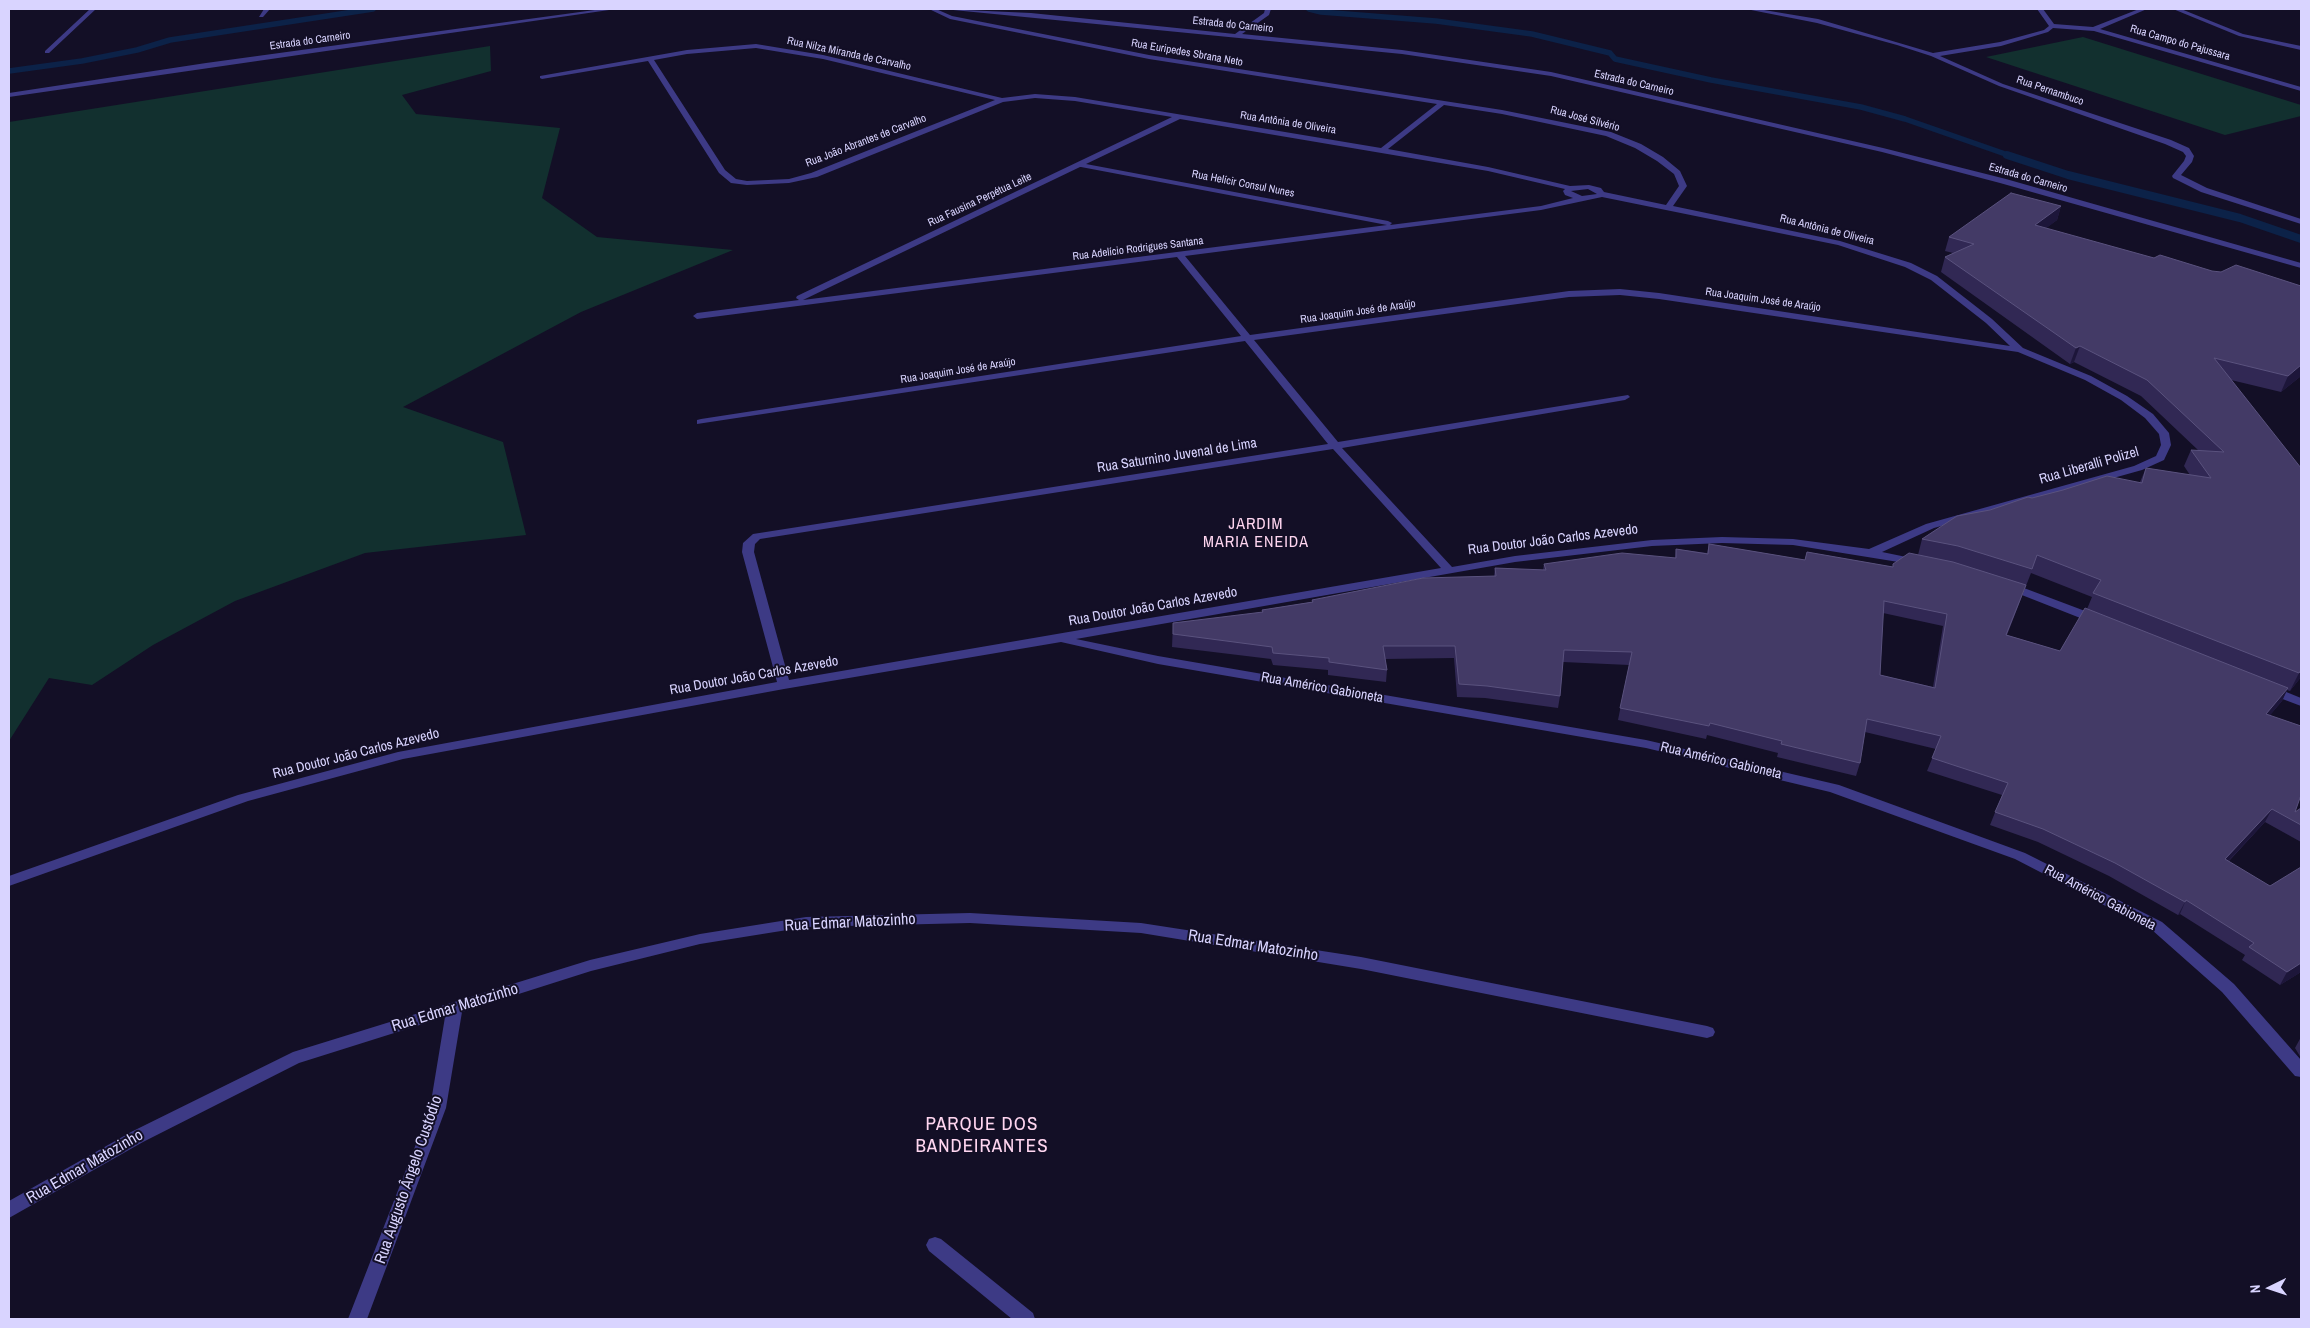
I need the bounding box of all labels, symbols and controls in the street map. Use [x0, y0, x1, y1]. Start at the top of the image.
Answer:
street label: Estrada do Carneiro [1192, 14, 1274, 36]
street label: Rua Campo do Pajussara [2129, 22, 2231, 64]
street label: Estrada do Carneiro [269, 29, 351, 53]
street label: Rua Nilza Miranda de Carvalho [786, 34, 912, 74]
street label: Rua Euripedes Sbrana Neto [1130, 37, 1244, 69]
street label: Estrada do Carneiro [1593, 67, 1675, 99]
street label: Rua Pernambuco [2015, 73, 2085, 109]
street label: Rua José Silvério [1549, 103, 1621, 135]
street label: Rua Antônia de Oliveira [1239, 109, 1337, 137]
street label: Rua João Abrantes de Carvalho [804, 112, 928, 170]
street label: Estrada do Carneiro [1987, 160, 2069, 196]
street label: Rua Helícir Consul Nunes [1191, 168, 1295, 200]
street label: Rua Fausina Perpétua Leite [926, 170, 1034, 230]
street label: Rua Antônia de Oliveira [1778, 212, 1876, 248]
street label: Rua Adelício Rodrigues Santana [1072, 234, 1204, 264]
street label: Rua Joaquim José de Araújo [1704, 285, 1822, 315]
street label: Rua Joaquim José de Araújo [1299, 297, 1417, 327]
street label: Rua Joaquim José de Araújo [900, 355, 1016, 387]
street label: Rua Saturnino Juvenal de Lima [1096, 435, 1258, 477]
street label: Rua Liberalli Polizel [2037, 444, 2141, 488]
district label: JARDIM MARIA ENEIDA [1201, 515, 1311, 553]
street label: Rua Doutor João Carlos Azevedo [1467, 521, 1639, 559]
street label: Rua Doutor João Carlos Azevedo [1067, 584, 1239, 630]
street label: Rua Doutor João Carlos Azevedo [668, 653, 840, 699]
street label: Rua Américo Gabioneta [1260, 669, 1384, 707]
street label: Rua Doutor João Carlos Azevedo [271, 725, 441, 783]
street label: Rua Américo Gabioneta [1659, 739, 1783, 783]
street label: Rua Américo Gabioneta [2041, 862, 2159, 934]
street label: Rua Edmar Matozinho [784, 910, 916, 936]
street label: Rua Edmar Matozinho [1187, 926, 1319, 966]
street label: Rua Edmar Matozinho [389, 980, 521, 1036]
street label: Rua Augusto Ângelo Custódio [371, 1093, 447, 1267]
district label: PARQUE DOS BANDEIRANTES [914, 1114, 1050, 1158]
street label: Rua Edmar Matozinho [23, 1126, 147, 1208]
north arrow [2245, 1263, 2295, 1313]
text: N [2246, 1284, 2264, 1294]

